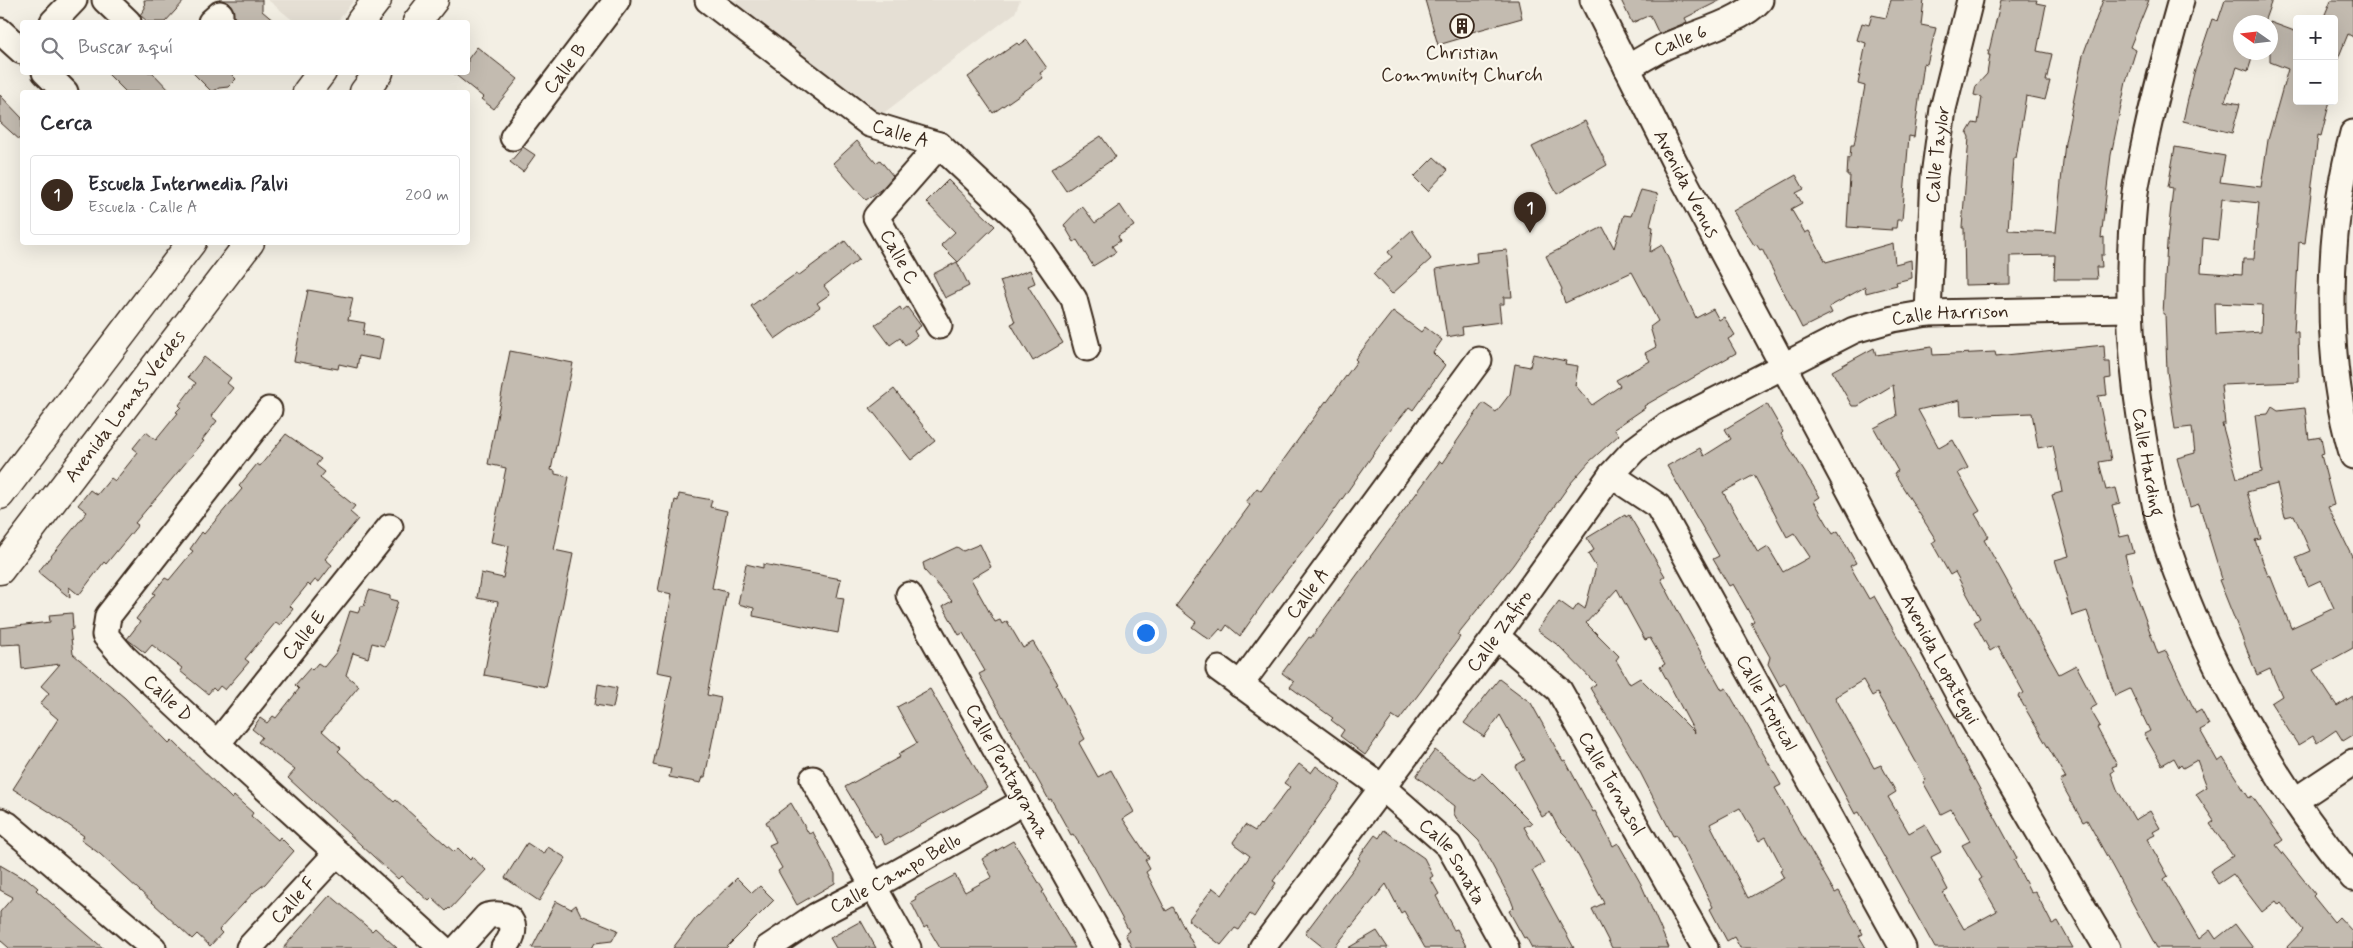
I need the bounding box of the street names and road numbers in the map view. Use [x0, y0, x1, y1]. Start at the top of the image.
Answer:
street label: Calle 6 [1649, 19, 1711, 63]
street label: Calle B [537, 38, 593, 99]
street label: Calle Taylor [1920, 104, 1956, 204]
street label: Calle A [869, 113, 932, 154]
street label: Avenida Venus [1648, 125, 1725, 242]
street label: Calle C [874, 225, 925, 290]
street label: Calle Harrison [1890, 299, 2009, 332]
street label: Avenida Lomas Verdes [59, 324, 191, 488]
street label: Calle Harding [2126, 406, 2170, 520]
street label: Calle A [1280, 562, 1335, 624]
street label: Calle Zafiro [1461, 585, 1538, 677]
street label: Avenida Lopategui [1895, 590, 1986, 729]
street label: Calle E [276, 605, 331, 665]
street label: Calle Tropical [1730, 650, 1804, 755]
street label: Calle D [138, 669, 198, 727]
street label: Calle Pentagrama [960, 699, 1056, 844]
street label: Calle Tornasol [1572, 727, 1651, 840]
street label: Calle Sonata [1414, 813, 1492, 909]
street label: Calle Campo Bello [826, 827, 966, 919]
street label: Calle F [265, 871, 321, 929]

